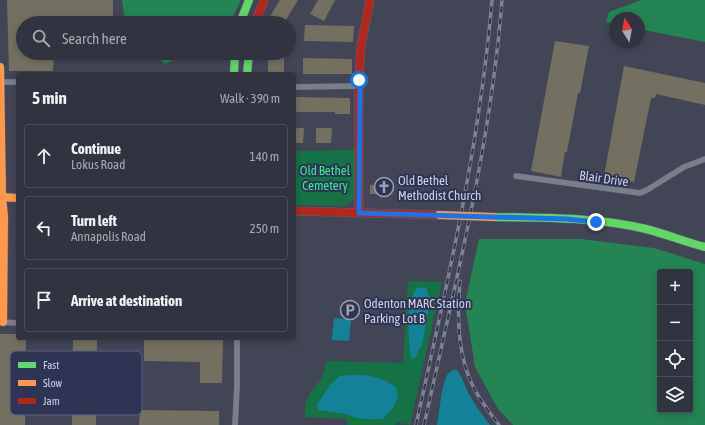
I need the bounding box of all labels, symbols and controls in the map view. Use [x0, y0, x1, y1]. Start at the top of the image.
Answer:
north arrow [609, 12, 645, 48]
search box [16, 16, 296, 60]
icon: search [30, 27, 52, 49]
text: Search here [62, 30, 127, 47]
route start [350, 71, 368, 89]
text: 5 min [32, 88, 67, 108]
text: Walk · 390 m [220, 91, 280, 106]
text: Continue [71, 140, 121, 157]
icon: ahead [33, 145, 55, 167]
text: 140 m [250, 149, 279, 164]
text: Lokus Road [71, 157, 125, 172]
park label: Old Bethel Cemetery [300, 163, 351, 193]
street label: Blair Drive [578, 168, 630, 189]
place label: Old Bethel Methodist Church [398, 173, 481, 203]
church icon: Old Bethel Methodist Church [373, 176, 395, 198]
text: Turn left [71, 212, 117, 229]
route end [587, 213, 605, 231]
icon: left [33, 217, 55, 239]
text: 250 m [250, 221, 279, 236]
text: Annapolis Road [71, 229, 146, 244]
map controls [657, 269, 693, 413]
button: + [657, 269, 693, 305]
icon: arrive [33, 289, 55, 311]
text: Arrive at destination [71, 292, 182, 309]
place label: Odenton MARC Station Parking Lot B [364, 296, 471, 326]
parking icon: Odenton MARC Station Parking Lot B [339, 299, 361, 321]
button: − [657, 305, 693, 341]
button: locate [657, 341, 693, 377]
legend [10, 351, 142, 415]
text: Fast [43, 359, 59, 371]
text: Slow [43, 377, 62, 389]
button: layers [657, 377, 693, 413]
text: Jam [43, 395, 60, 407]

